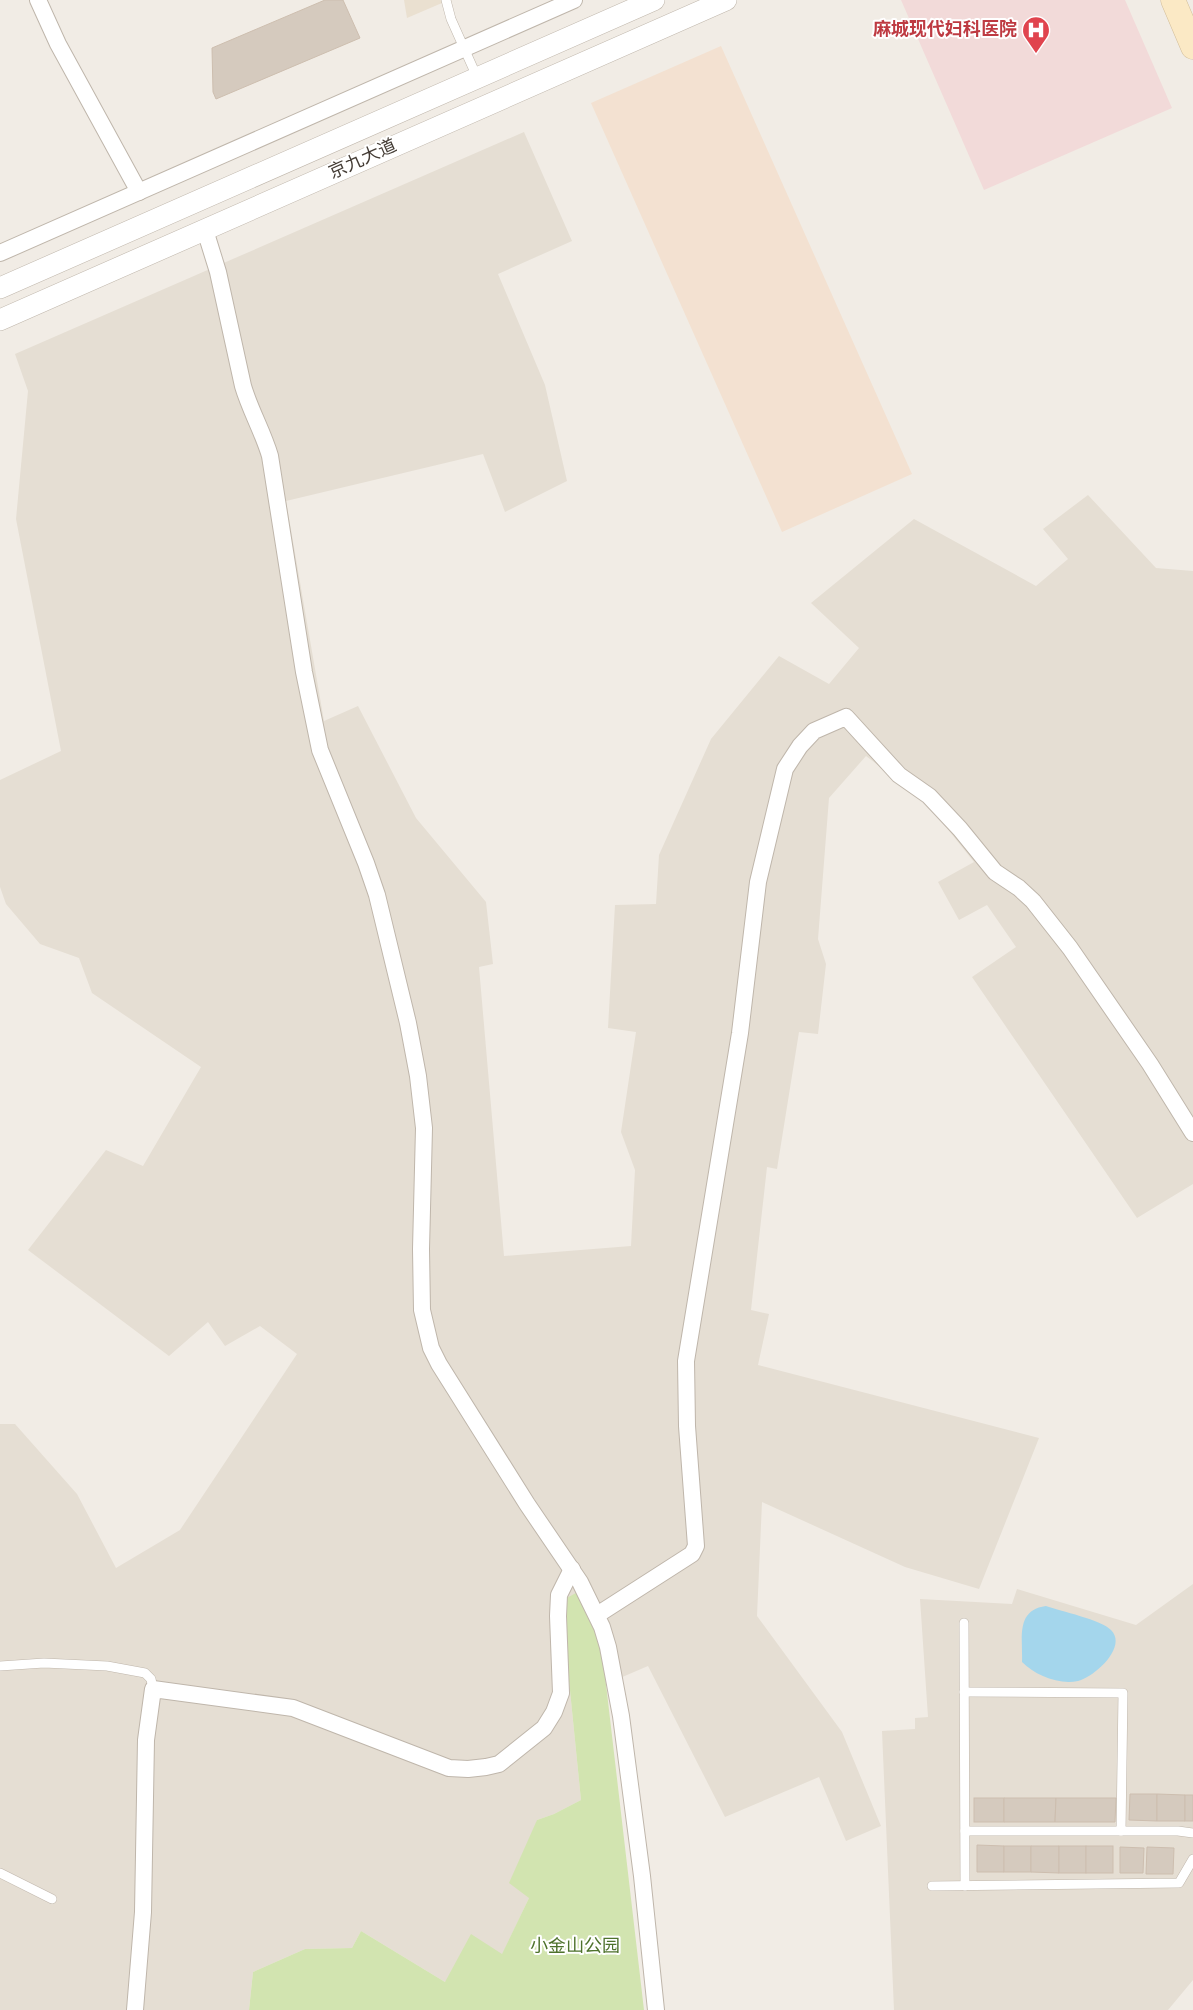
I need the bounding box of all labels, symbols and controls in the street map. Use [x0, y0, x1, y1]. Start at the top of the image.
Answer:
hospital icon: 麻城现代妇科医院 [1021, 15, 1051, 54]
place label: 麻城现代妇科医院 [873, 19, 1017, 42]
street label: 京九大道 [325, 135, 401, 185]
park label: 小金山公园 [530, 1936, 620, 1959]

